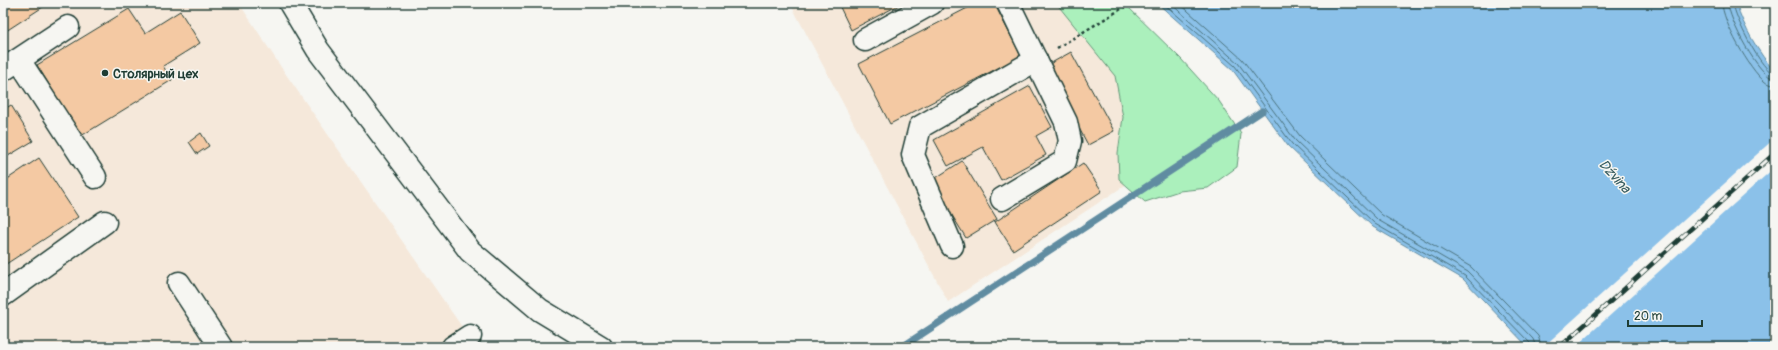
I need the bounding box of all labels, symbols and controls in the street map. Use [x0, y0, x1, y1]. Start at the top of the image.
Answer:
place label: Столярный цех [113, 66, 199, 82]
marker: Столярный цех [100, 68, 110, 78]
water label: Dźvina [1595, 156, 1635, 198]
scale bar [1628, 302, 1702, 328]
text: 20 m [1634, 309, 1663, 324]

